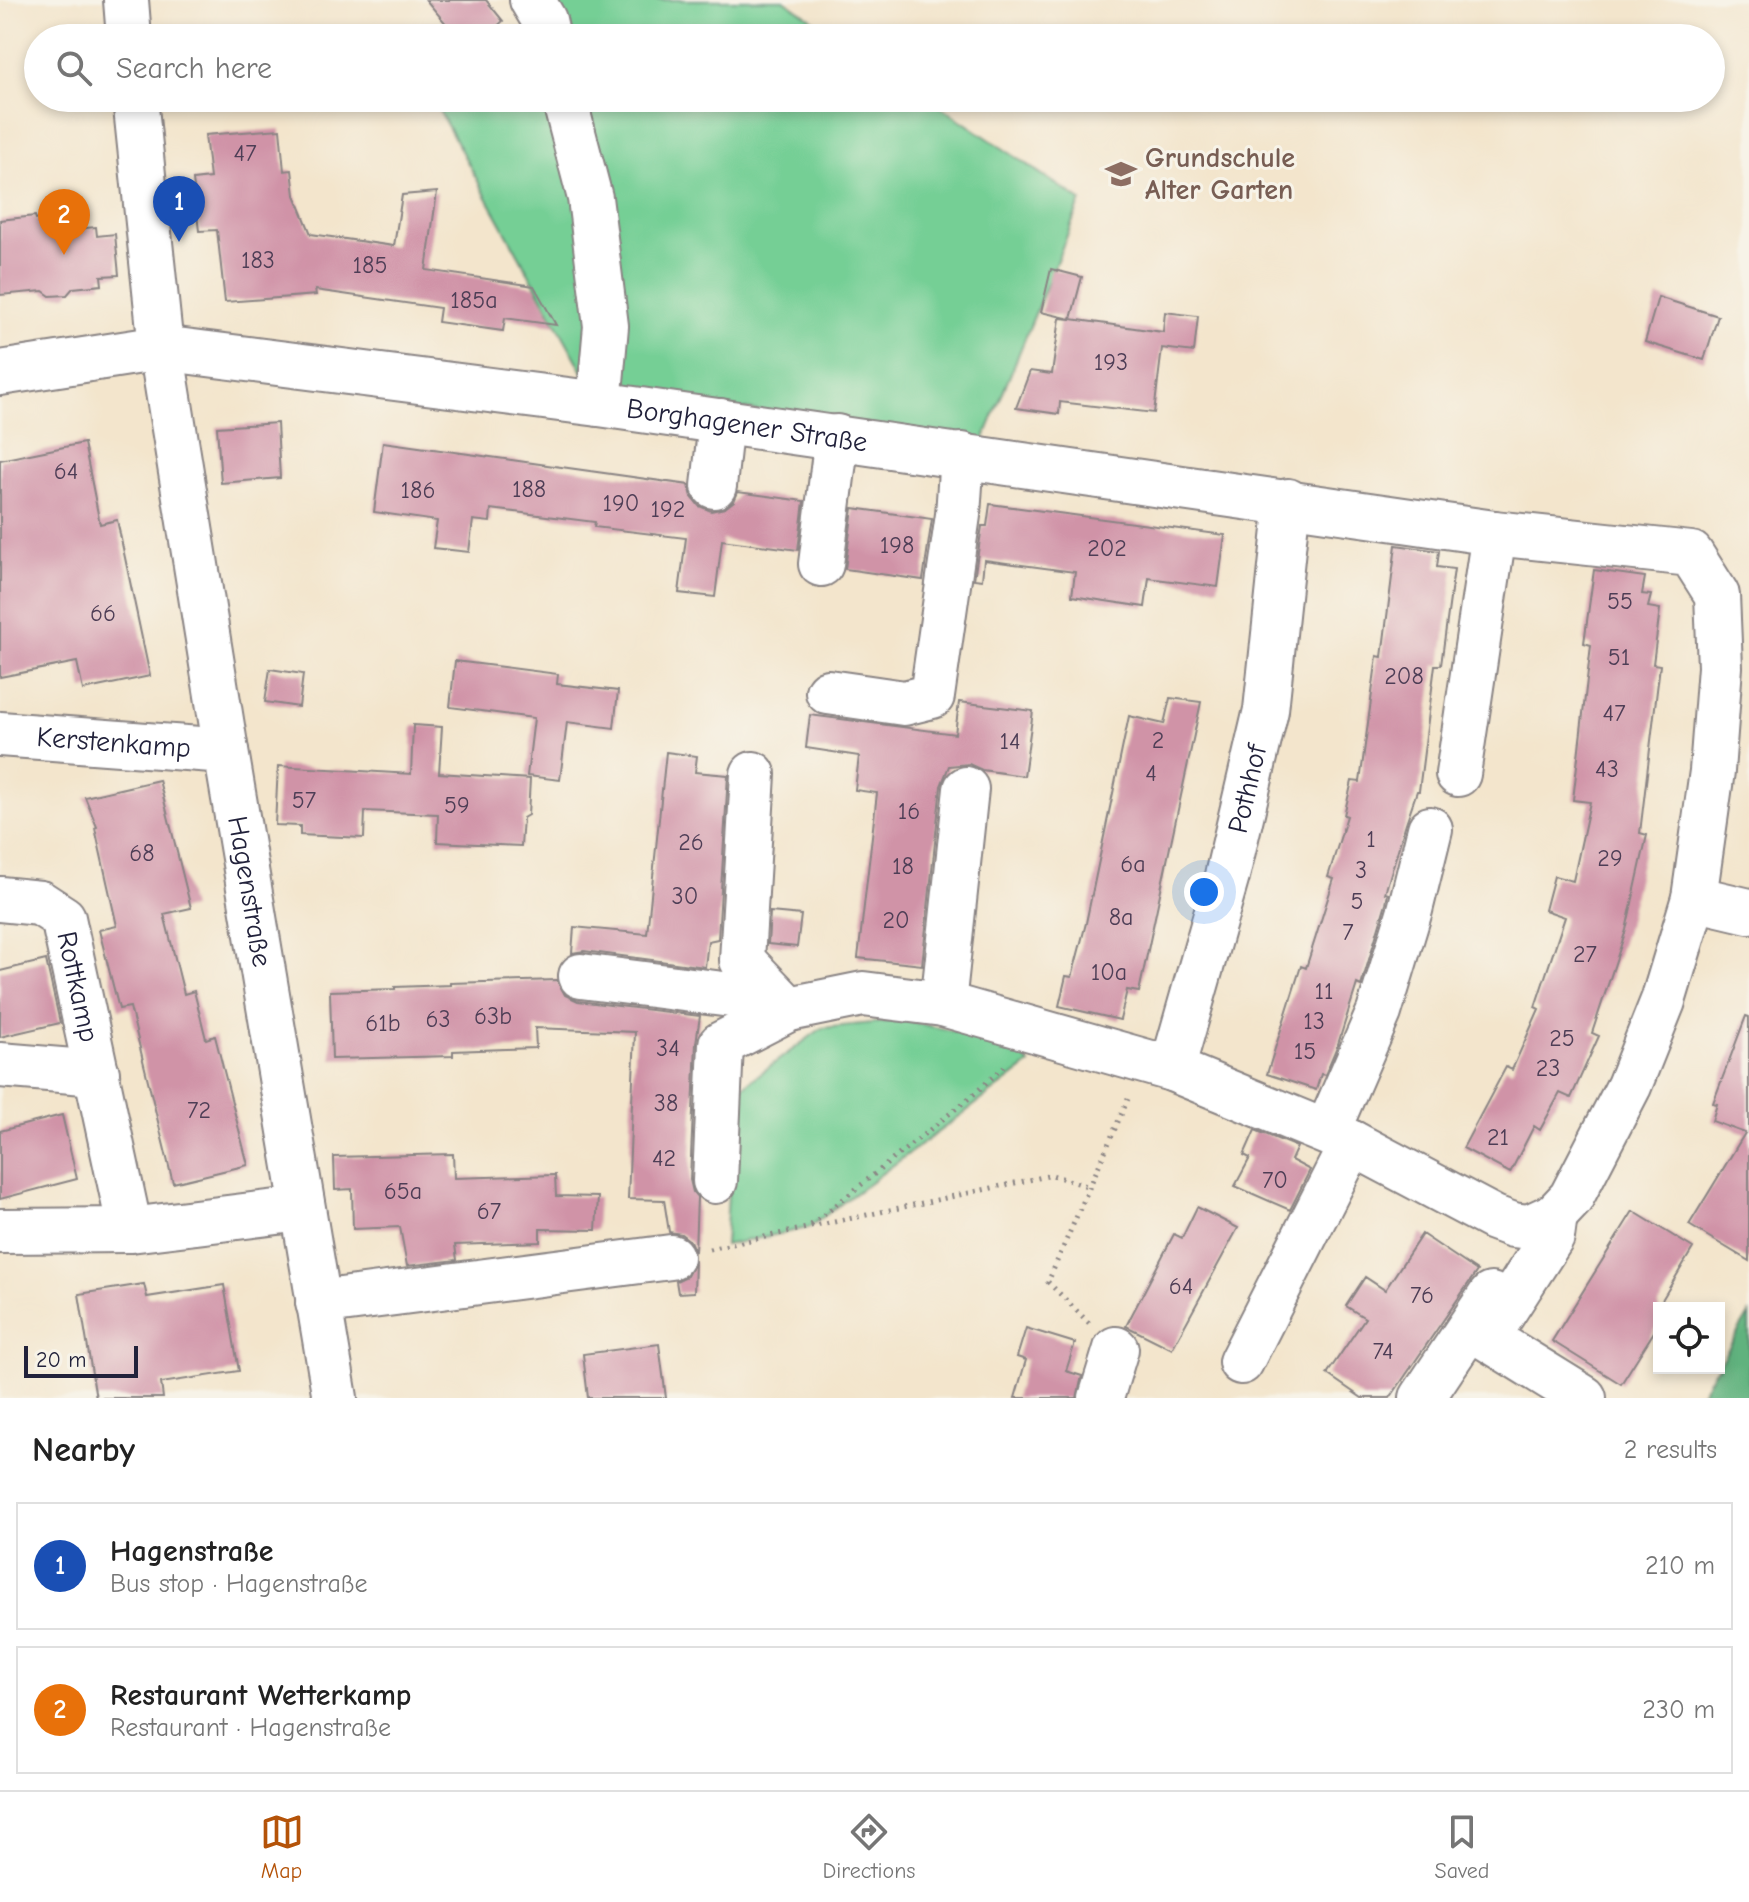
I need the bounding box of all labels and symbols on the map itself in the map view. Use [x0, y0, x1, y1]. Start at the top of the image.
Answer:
house number: 47 [234, 139, 256, 167]
place label: Grundschule Alter Garten [1145, 142, 1295, 206]
school or university icon: Grundschule Alter Garten [1104, 157, 1138, 191]
pin: 1 [153, 176, 205, 242]
pin: 2 [38, 189, 90, 255]
house number: 183 [241, 246, 275, 274]
house number: 185 [353, 251, 387, 279]
house number: 185a [450, 286, 498, 314]
house number: 193 [1094, 348, 1128, 376]
street label: Borghagener Straße [624, 392, 869, 458]
house number: 64 [54, 457, 78, 485]
house number: 188 [512, 475, 546, 503]
house number: 186 [401, 476, 435, 504]
house number: 190 [603, 489, 639, 517]
house number: 192 [651, 495, 685, 523]
house number: 198 [880, 531, 914, 559]
house number: 202 [1087, 534, 1127, 562]
house number: 55 [1607, 587, 1633, 615]
house number: 66 [90, 599, 116, 627]
house number: 51 [1608, 643, 1630, 671]
house number: 208 [1384, 662, 1424, 690]
house number: 47 [1603, 699, 1625, 727]
street label: Kerstenkamp [35, 721, 192, 764]
house number: 2 [1152, 726, 1164, 754]
house number: 14 [999, 727, 1021, 755]
street label: Pothhof [1222, 740, 1274, 836]
house number: 43 [1595, 755, 1619, 783]
house number: 4 [1145, 759, 1157, 787]
house number: 57 [292, 786, 316, 814]
house number: 59 [444, 791, 470, 819]
house number: 16 [898, 797, 920, 825]
street label: Hagenstraße [221, 814, 278, 969]
house number: 1 [1366, 825, 1376, 853]
house number: 26 [678, 828, 704, 856]
house number: 68 [129, 839, 155, 867]
house number: 29 [1597, 844, 1623, 872]
house number: 6a [1120, 850, 1146, 878]
house number: 18 [892, 852, 914, 880]
house number: 3 [1355, 856, 1367, 884]
your location [1184, 872, 1224, 912]
house number: 30 [672, 882, 698, 910]
house number: 5 [1350, 887, 1364, 915]
house number: 8a [1109, 903, 1133, 931]
house number: 20 [882, 906, 910, 934]
house number: 7 [1342, 918, 1354, 946]
street label: Rottkamp [50, 928, 105, 1045]
house number: 27 [1573, 940, 1597, 968]
house number: 10a [1091, 958, 1127, 986]
house number: 11 [1314, 977, 1334, 1005]
house number: 63b [474, 1002, 512, 1030]
house number: 63 [425, 1005, 451, 1033]
house number: 13 [1303, 1007, 1325, 1035]
house number: 61b [365, 1009, 401, 1037]
house number: 25 [1549, 1024, 1575, 1052]
house number: 34 [656, 1034, 680, 1062]
house number: 15 [1294, 1037, 1316, 1065]
house number: 23 [1536, 1054, 1560, 1082]
house number: 38 [654, 1089, 678, 1117]
house number: 72 [187, 1096, 211, 1124]
house number: 21 [1487, 1123, 1509, 1151]
house number: 42 [652, 1144, 676, 1172]
house number: 70 [1262, 1166, 1288, 1194]
house number: 65a [384, 1177, 422, 1205]
house number: 67 [477, 1197, 501, 1225]
house number: 64 [1169, 1272, 1193, 1300]
house number: 76 [1410, 1281, 1434, 1309]
house number: 74 [1372, 1337, 1394, 1365]
scale bar [24, 1342, 138, 1378]

